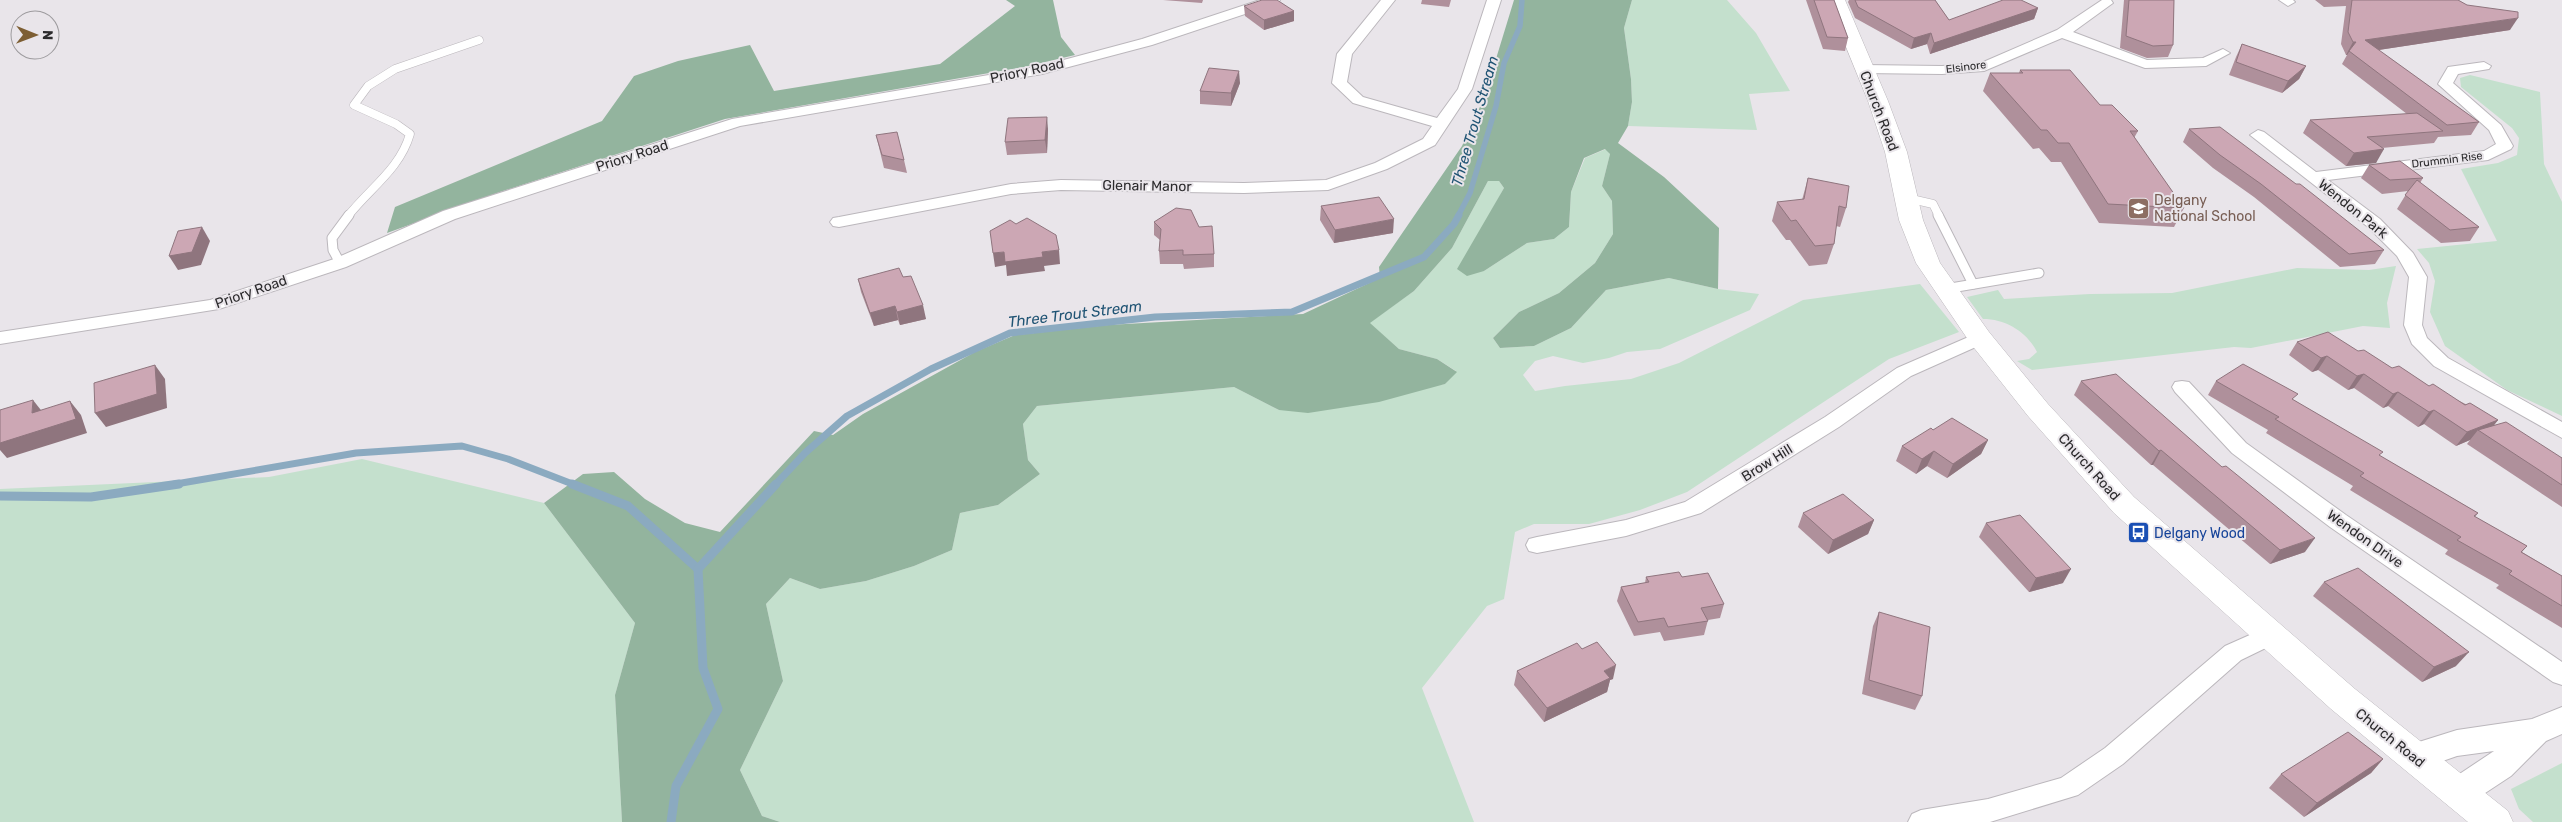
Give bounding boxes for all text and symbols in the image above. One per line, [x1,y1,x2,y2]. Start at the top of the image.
north arrow [10,10,60,60]
text: N [39,30,56,40]
water label: Three Trout Stream [1448,54,1502,188]
street label: Priory Road [989,55,1065,87]
street label: Elsinore [1945,58,1987,76]
street label: Church Road [1856,69,1902,153]
street label: Priory Road [594,136,670,176]
street label: Drummin Rise [2411,149,2483,171]
street label: Wendon Park [2315,176,2392,243]
street label: Glenair Manor [1102,177,1193,195]
place label: Delgany National School [2154,192,2256,225]
school or university icon: Delgany National School [2126,196,2150,220]
street label: Priory Road [213,272,289,312]
water label: Three Trout Stream [1007,297,1143,331]
street label: Church Road [2054,430,2124,504]
street label: Brow Hill [1738,441,1796,485]
street label: Wendon Drive [2324,506,2407,572]
bus stop icon: Delgany Wood [2126,521,2150,545]
place label: Delgany Wood [2154,525,2245,542]
street label: Church Road [2352,705,2428,771]

